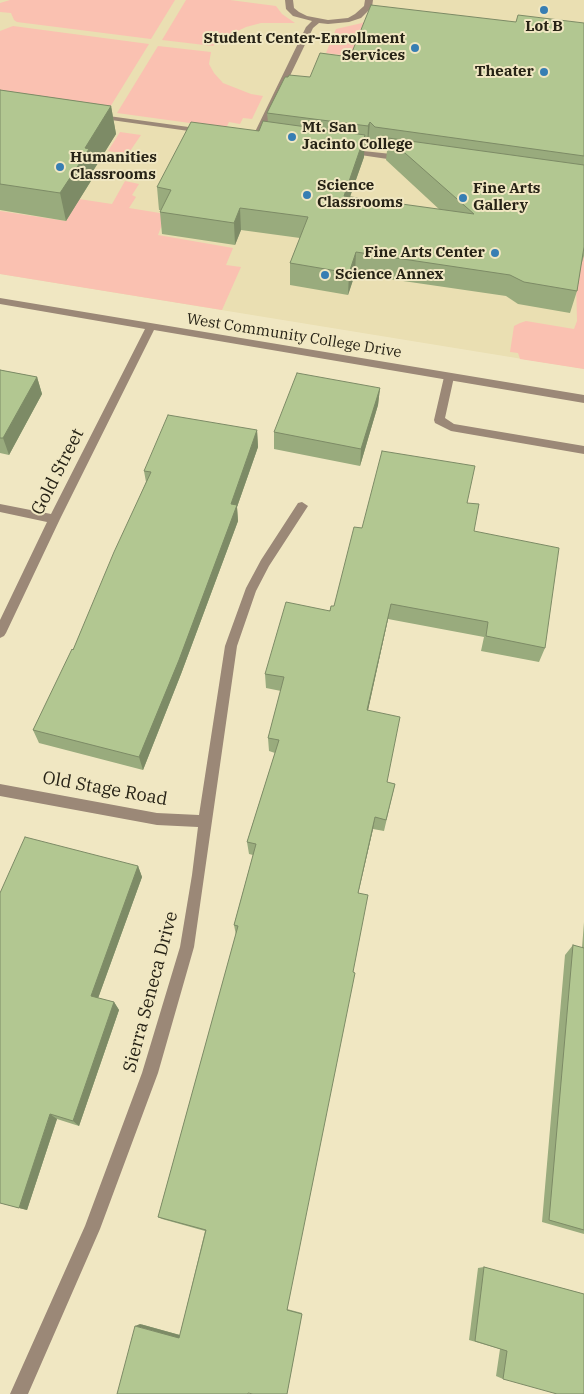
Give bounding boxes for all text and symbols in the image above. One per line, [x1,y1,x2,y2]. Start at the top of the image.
marker: Lot B [538,4,550,16]
place label: Lot B [525,18,563,36]
place label: Student Center-Enrollment Services [204,30,405,65]
marker: Student Center-Enrollment Services [409,42,421,54]
place label: Theater [475,63,534,81]
marker: Theater [538,66,550,78]
place label: Mt. San Jacinto College [302,119,413,154]
marker: Mt. San Jacinto College [286,131,298,143]
place label: Humanities Classrooms [70,149,157,184]
marker: Humanities Classrooms [54,161,66,173]
place label: Science Classrooms [317,177,403,212]
place label: Fine Arts Gallery [473,180,540,215]
marker: Science Classrooms [301,189,313,201]
marker: Fine Arts Gallery [457,192,469,204]
place label: Fine Arts Center [364,244,485,262]
marker: Fine Arts Center [489,247,501,259]
place label: Science Annex [335,266,443,284]
marker: Science Annex [319,269,331,281]
street label: West Community College Drive [185,310,403,362]
street label: Gold Street [27,425,89,519]
street label: Old Stage Road [41,767,169,811]
street label: Sierra Seneca Drive [119,909,183,1075]

